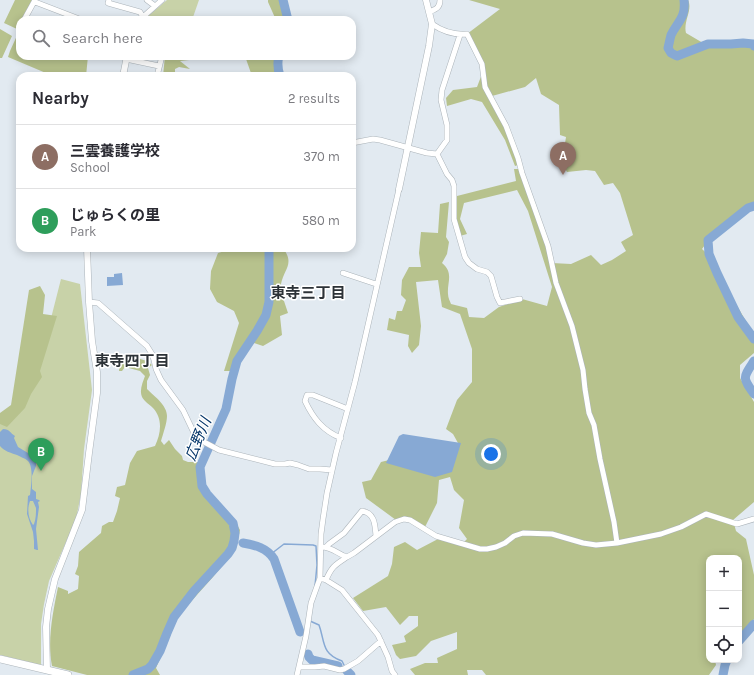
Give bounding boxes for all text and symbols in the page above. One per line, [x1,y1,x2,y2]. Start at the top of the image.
search box [16,16,356,60]
icon: search [30,27,52,49]
text: Search here [62,29,143,47]
text: Nearby [32,88,89,108]
text: 2 results [288,91,340,106]
text: 三雲養護学校 [70,142,160,160]
pin: A [550,142,576,175]
text: A [41,149,49,164]
text: 370 m [303,149,340,164]
text: School [70,160,110,175]
text: じゅらくの里 [70,206,160,224]
text: B [41,213,49,228]
text: 580 m [302,213,340,228]
text: Park [70,224,96,239]
district label: 東寺三丁目 [270,284,346,302]
district label: 東寺四丁目 [94,352,170,370]
water label: 広野川 [181,413,216,463]
pin: B [28,438,54,471]
your location [481,444,501,464]
map controls [706,555,742,663]
button: + [706,555,742,591]
button: − [706,591,742,627]
button: locate [706,627,742,663]

